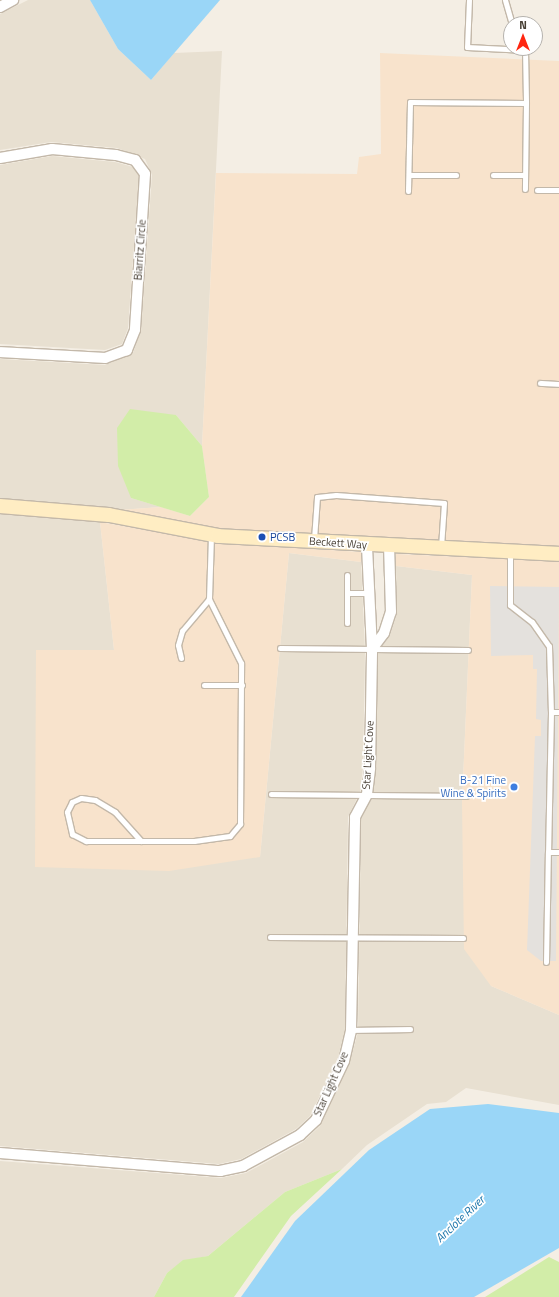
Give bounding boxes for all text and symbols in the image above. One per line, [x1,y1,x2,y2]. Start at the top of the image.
north arrow [503,16,543,56]
text: N [519,17,527,33]
street label: Biarritz Circle [131,219,149,281]
place label: PCSB [270,530,295,544]
marker: PCSB [257,532,267,542]
street label: Beckett Way [308,534,368,552]
street label: Star Light Cove [360,720,376,790]
place label: B-21 Fine Wine & Spirits [441,774,506,800]
marker: B-21 Fine Wine & Spirits [509,782,519,792]
street label: Star Light Cove [311,1050,351,1118]
water label: Anclote River [432,1193,488,1245]

